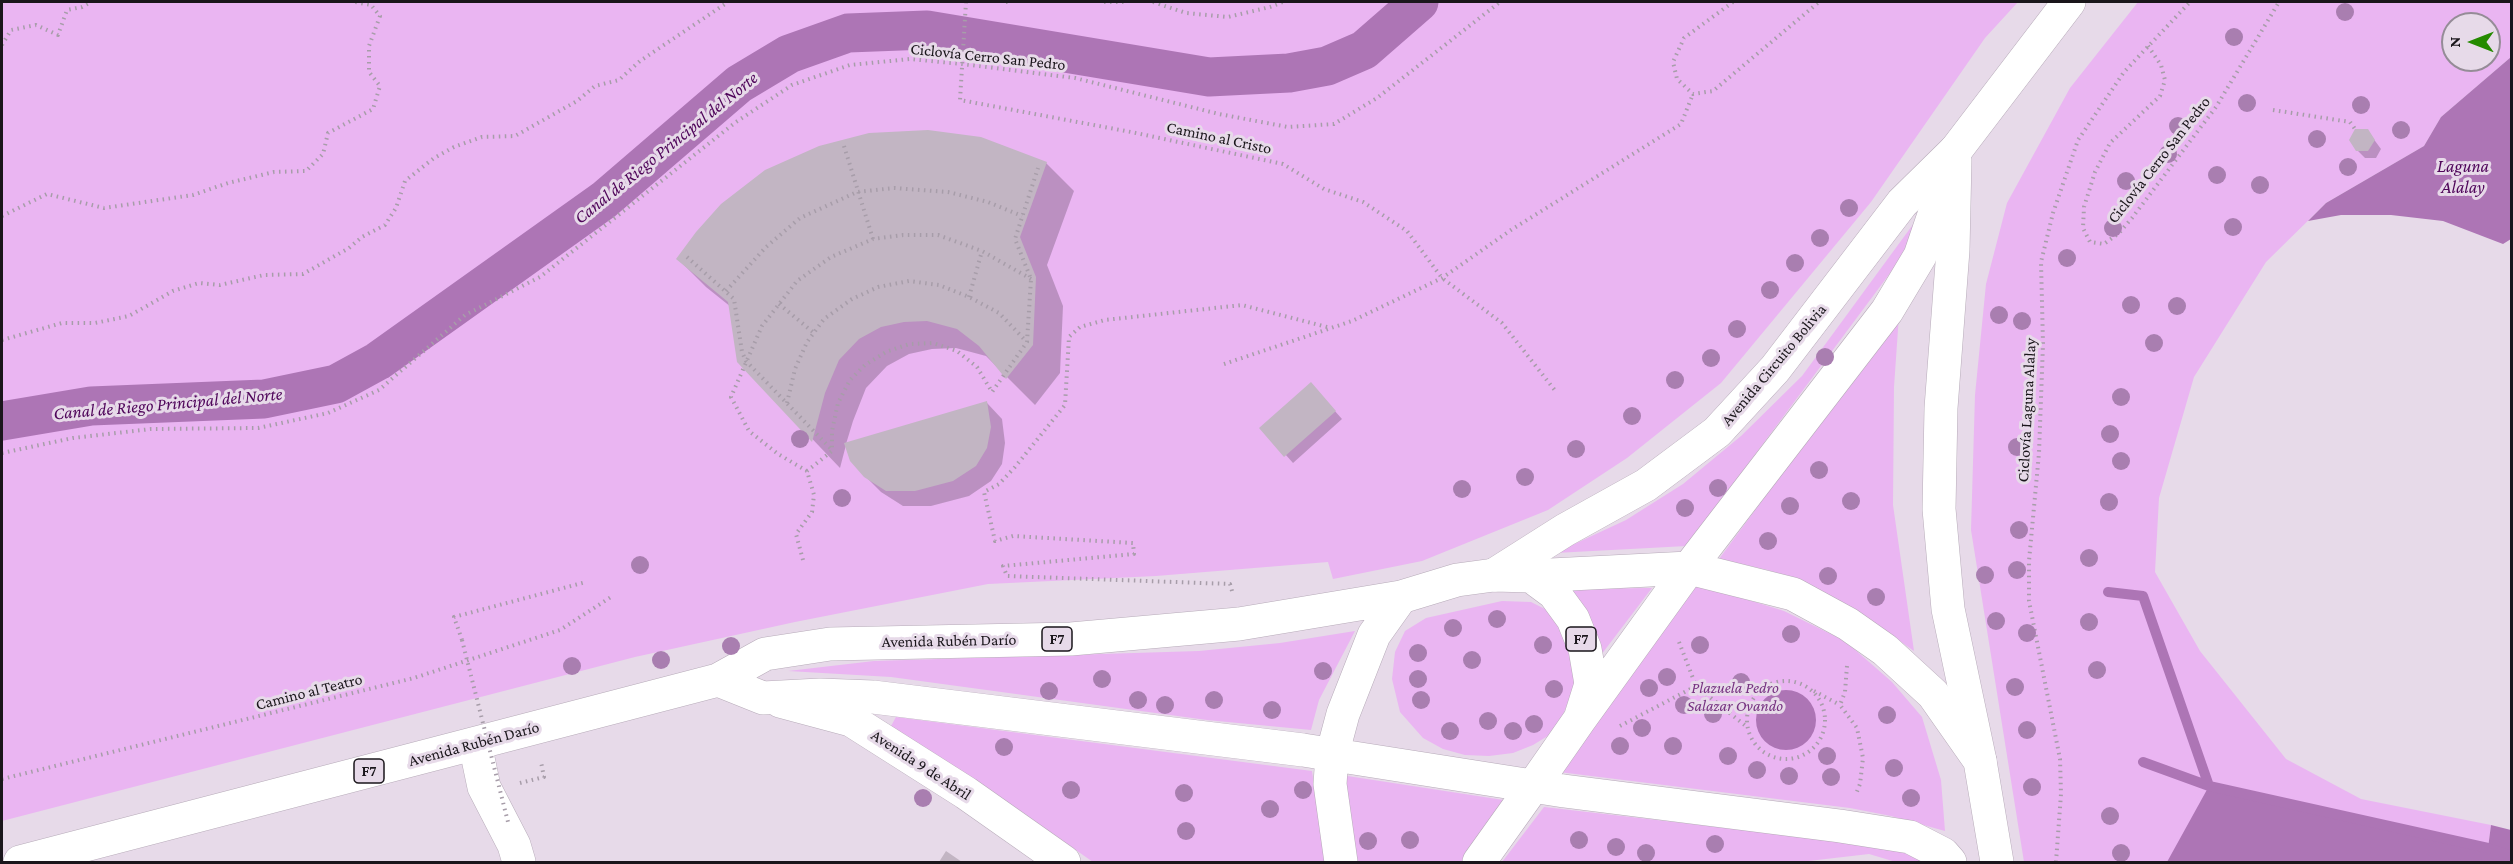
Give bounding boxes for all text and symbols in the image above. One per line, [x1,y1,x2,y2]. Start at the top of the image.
north arrow [2441,12,2501,72]
text: N [2446,37,2463,47]
street label: Ciclovía Cerro San Pedro [910,39,1066,75]
water label: Canal de Riego Principal del Norte [570,67,762,229]
street label: Ciclovía Cerro San Pedro [2104,93,2214,227]
street label: Camino al Cristo [1165,118,1273,158]
water label: Laguna Alalay [2437,155,2489,198]
street label: Avenida Circuito Bolivia [1717,300,1831,430]
street label: Ciclovía Laguna Alalay [2014,337,2040,483]
water label: Canal de Riego Principal del Norte [53,383,283,425]
road number: F7 [1042,627,1072,651]
road number: F7 [1566,627,1596,651]
street label: Avenida Rubén Darío [882,630,1016,652]
street label: Camino al Teatro [254,669,364,715]
park label: Plazuela Pedro Salazar Ovando [1687,678,1783,716]
street label: Avenida Rubén Darío [407,717,541,771]
street label: Avenida 9 de Abril [867,725,975,805]
road number: F7 [354,759,384,783]

